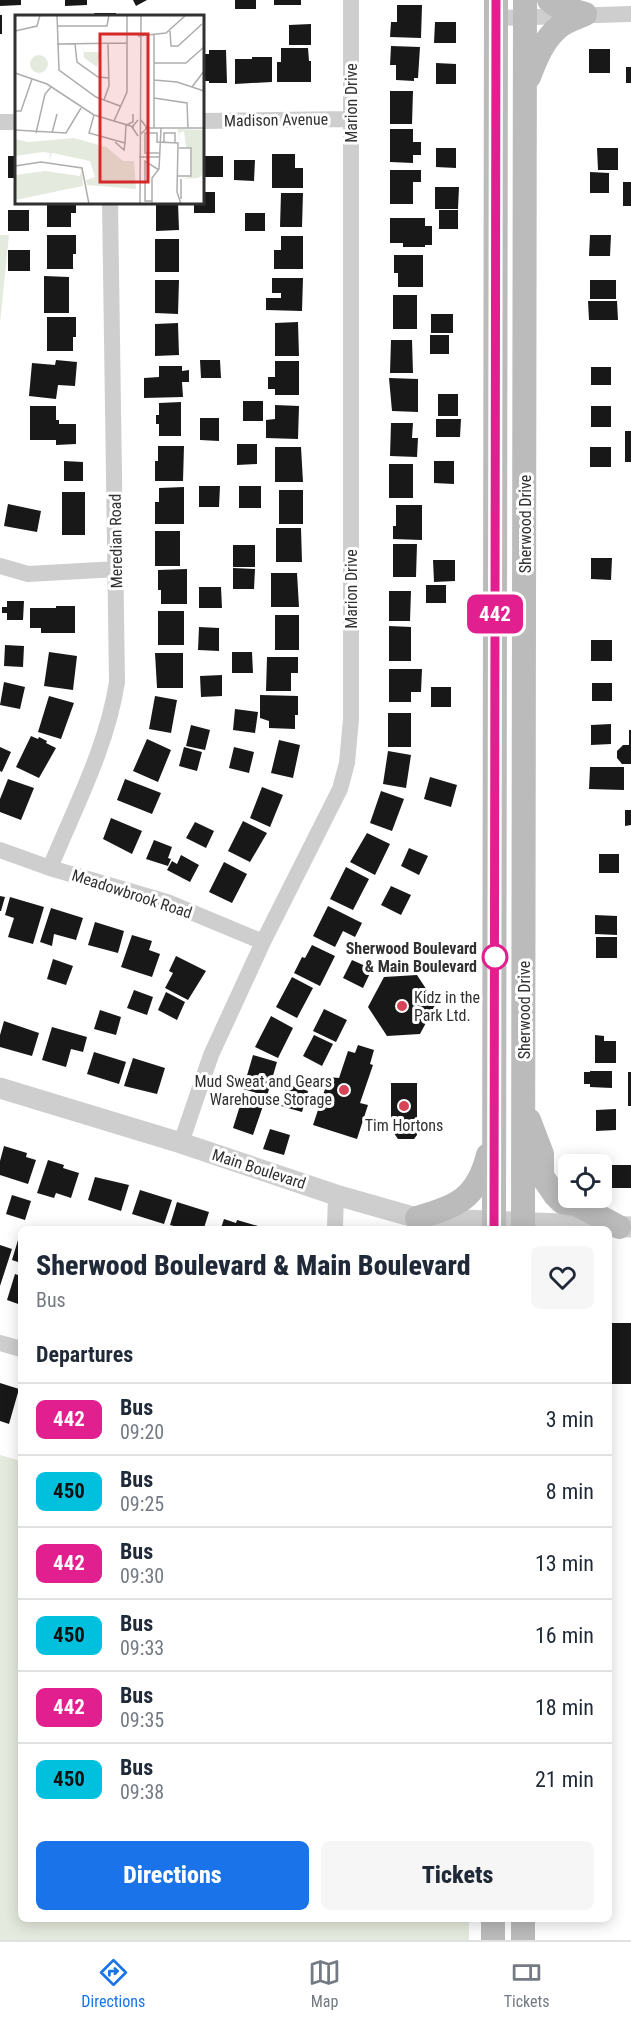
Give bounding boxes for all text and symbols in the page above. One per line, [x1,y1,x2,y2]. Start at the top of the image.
inset map [15,15,204,204]
street label: Marion Drive [342,63,361,143]
street label: Madison Avenue [224,110,328,130]
street label: Sherwood Drive [516,475,535,573]
street label: Meredian Road [106,494,126,588]
street label: Marion Drive [342,549,361,629]
line badge: 442 [460,594,530,634]
text: 442 [479,602,511,626]
street label: Meadowbrook Road [69,866,195,922]
place label: Sherwood Boulevard & Main Boulevard [346,939,477,976]
marker: Sherwood Boulevard & Main Boulevard [482,944,508,970]
street label: Sherwood Drive [515,961,534,1059]
place label: Kidz in the Park Ltd. [414,988,480,1025]
marker: Kidz in the Park Ltd. [395,999,409,1013]
place label: Mud Sweat and Gears Warehouse Storage [194,1072,332,1109]
marker: Mud Sweat and Gears Warehouse Storage [337,1083,351,1097]
marker: Tim Hortons [397,1099,411,1113]
place label: Tim Hortons [365,1116,443,1135]
street label: Main Boulevard [210,1145,308,1193]
map controls [558,1154,612,1208]
button: locate [558,1154,612,1208]
button: heart [531,1246,594,1309]
text: Sherwood Boulevard & Main Boulevard [36,1249,471,1282]
text: Bus [36,1288,66,1312]
text: Departures [36,1342,133,1367]
text: Bus [120,1395,153,1420]
text: 442 [53,1407,85,1431]
text: 3 min [546,1407,594,1432]
text: 09:20 [120,1420,164,1444]
text: Bus [120,1467,153,1492]
text: 450 [53,1479,85,1503]
text: 8 min [546,1479,594,1504]
text: 09:25 [120,1492,164,1516]
text: Bus [120,1539,153,1564]
text: 442 [53,1551,85,1575]
text: 13 min [535,1551,594,1576]
text: 09:30 [120,1564,164,1588]
text: Bus [120,1611,153,1636]
text: 450 [53,1623,85,1647]
text: 16 min [535,1623,594,1648]
text: 09:33 [120,1636,164,1660]
text: Bus [120,1683,153,1708]
text: 442 [53,1695,85,1719]
text: 18 min [535,1695,594,1720]
text: 09:35 [120,1708,164,1732]
text: Bus [120,1755,153,1780]
text: 450 [53,1767,85,1791]
text: 21 min [535,1767,594,1792]
text: 09:38 [120,1780,164,1804]
button: Directions [36,1841,309,1910]
button: Tickets [321,1841,594,1910]
tab: Directions [81,1956,145,2011]
tab: Map [308,1956,341,2011]
tab: Tickets [504,1956,550,2011]

